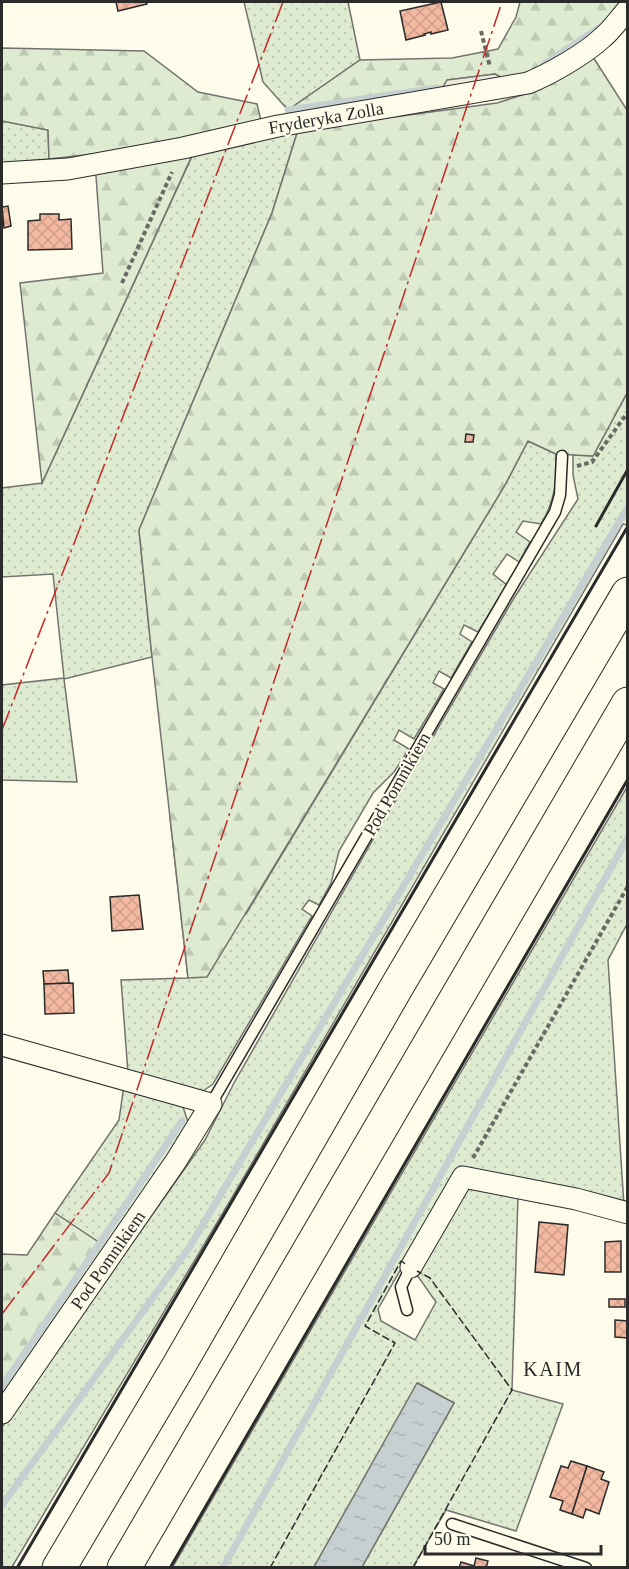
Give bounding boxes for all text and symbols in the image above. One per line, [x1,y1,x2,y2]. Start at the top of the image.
street label: Fryderyka Zolla [267,98,385,138]
street label: Pod Pomnikiem [359,729,435,839]
street label: Pod Pomnikiem [67,1207,149,1313]
district label: KAIM [523,1358,583,1380]
scale bar [425,1518,600,1556]
text: 50 m [434,1529,471,1549]

